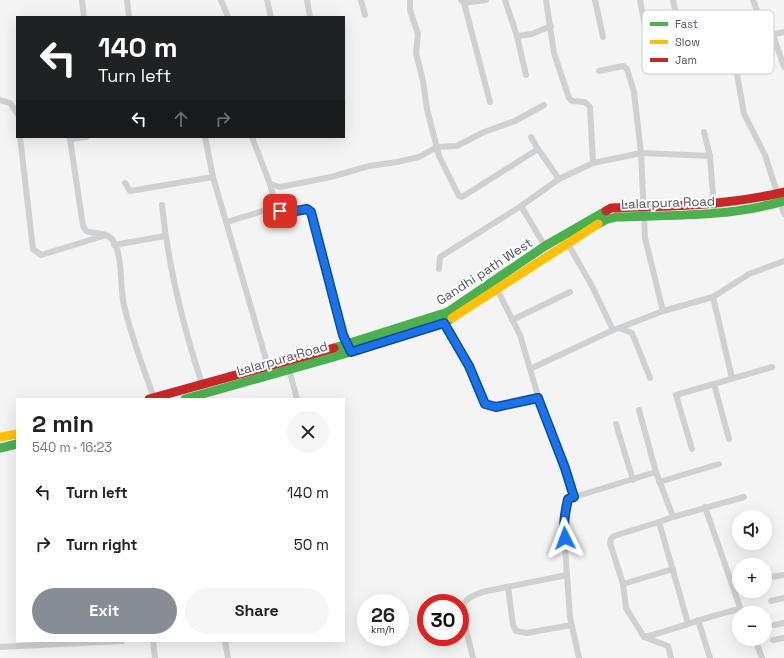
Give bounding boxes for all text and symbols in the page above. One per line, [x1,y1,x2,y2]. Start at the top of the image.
legend [642,10,774,74]
text: Fast [675,17,698,31]
text: 140 m [98,29,178,65]
icon: left [32,32,84,84]
text: Slow [675,35,700,49]
text: Jam [675,53,697,67]
text: Turn left [98,64,171,87]
icon: left [128,108,150,130]
icon: ahead [170,108,192,130]
icon: right [212,108,234,130]
street label: Lalarpura Road [621,192,715,213]
pin [263,194,297,228]
icon: arrive [269,200,291,222]
street label: Gandhi path West [433,234,536,309]
street label: Lalarpura Road [235,337,330,380]
text: 2 min [32,408,94,439]
button: close [287,411,329,453]
text: 540 m · 16:23 [32,439,112,456]
icon: left [32,481,54,503]
text: Turn left [66,483,128,502]
text: 140 m [287,483,329,502]
map controls [732,510,772,646]
button: sound [732,510,772,550]
position arrow [544,517,586,559]
icon: right [32,533,54,555]
text: Turn right [66,535,137,554]
text: 50 m [294,535,329,554]
button: + [732,558,772,598]
button: Exit [32,588,177,634]
button: Share [185,588,329,634]
speed limit sign: 30 [417,594,469,646]
text: 26 [371,602,395,628]
button: − [732,606,772,646]
text: km/h [371,623,395,636]

